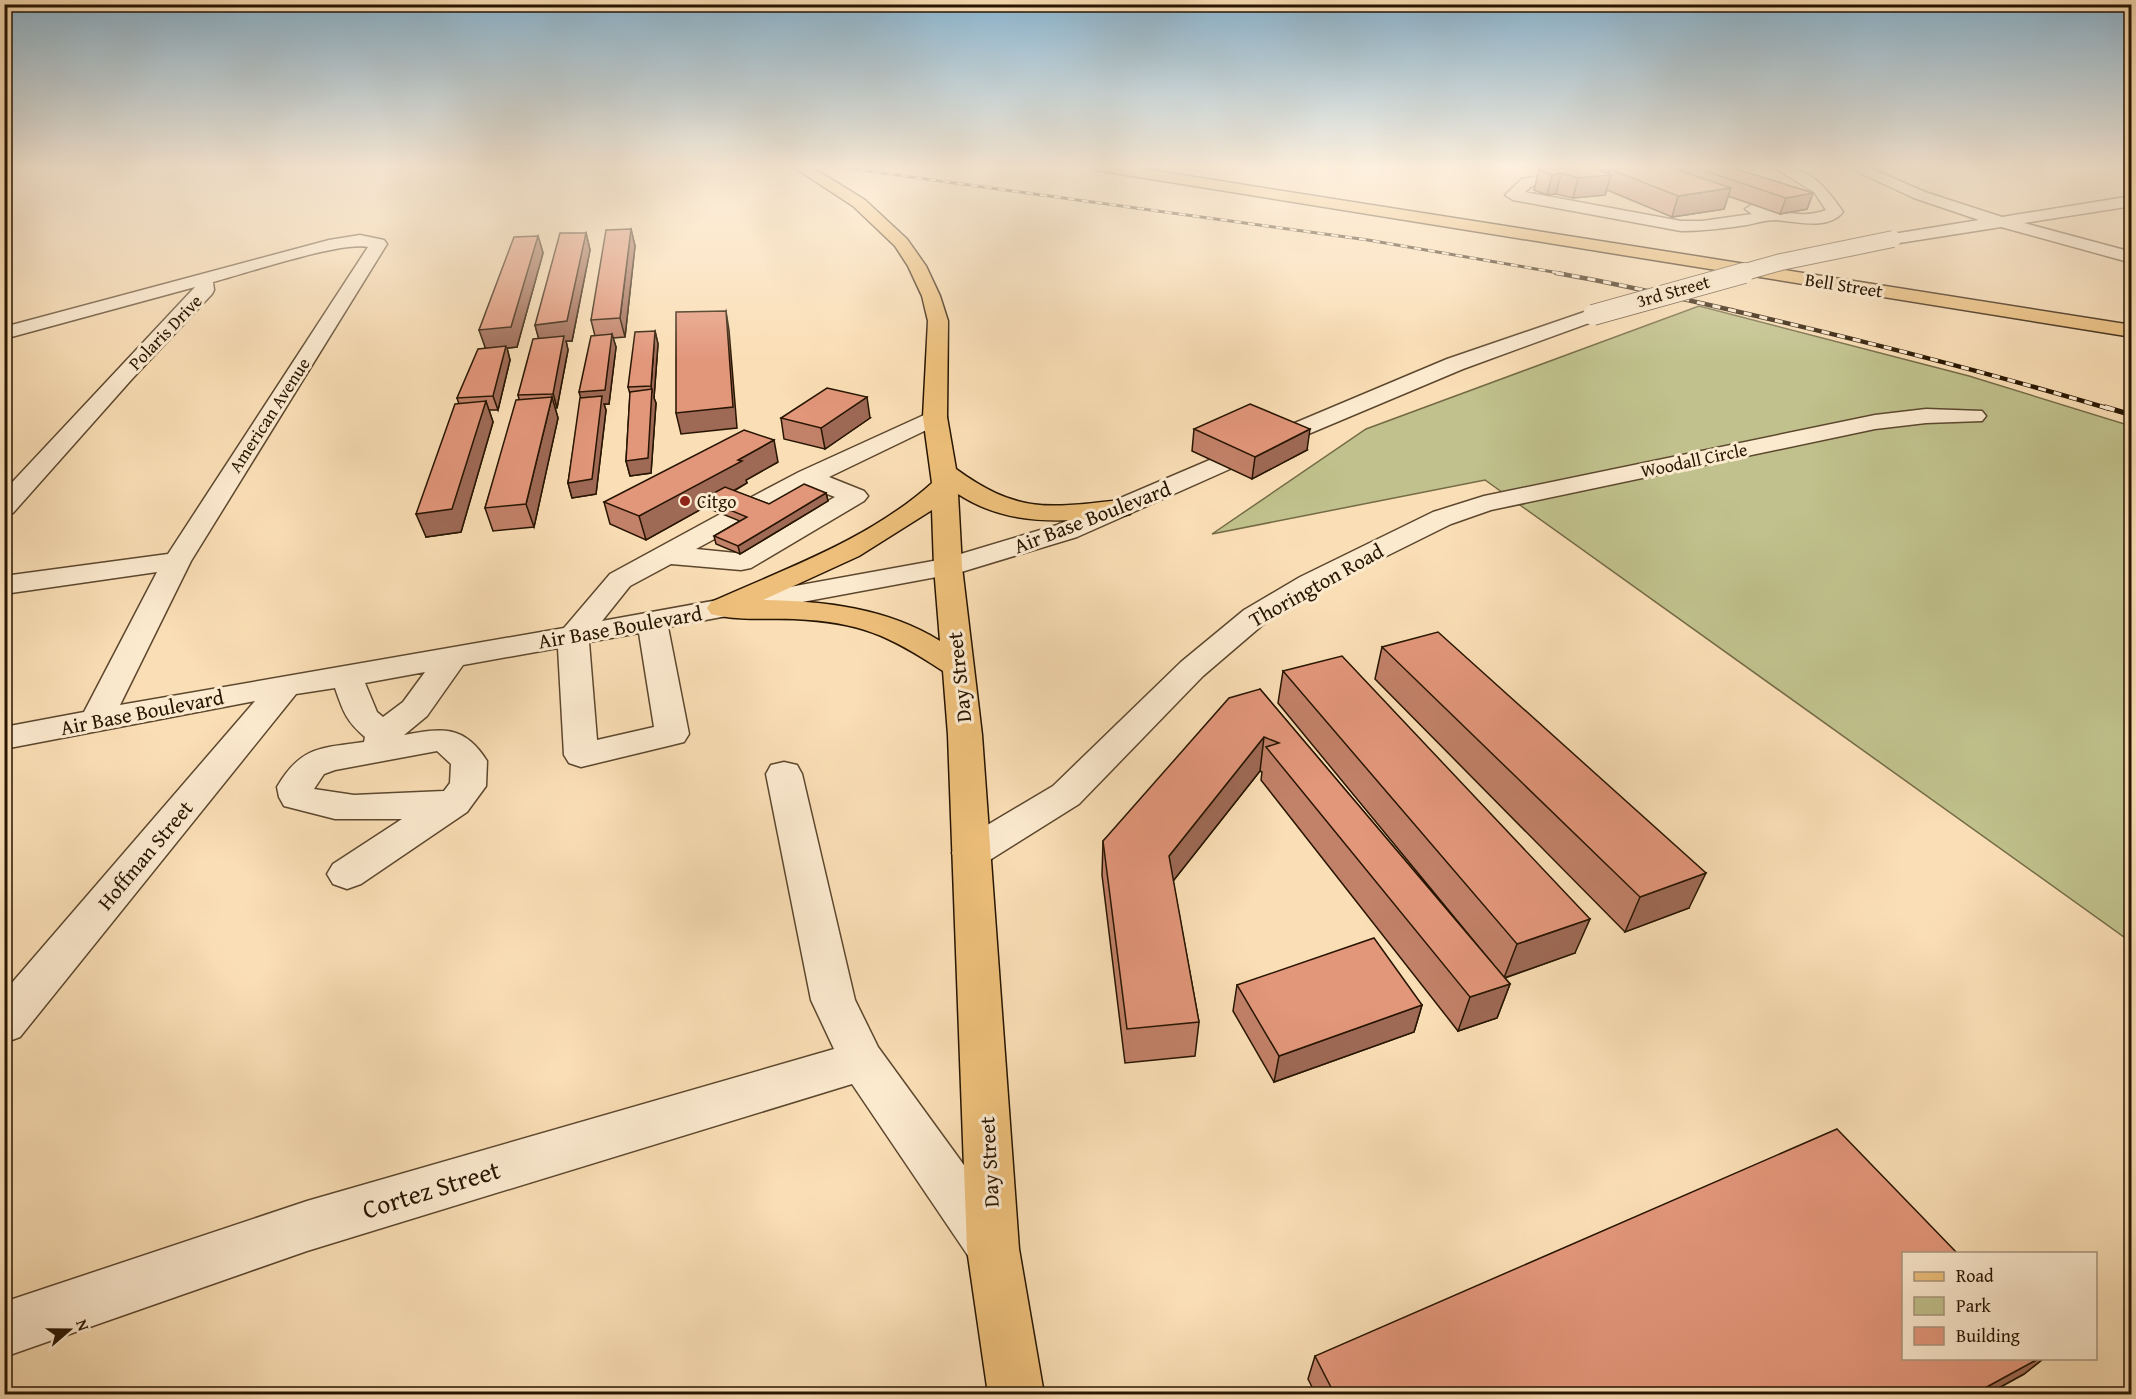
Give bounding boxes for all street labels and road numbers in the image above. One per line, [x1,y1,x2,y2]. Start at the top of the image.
street label: Bell Street [1803,266,1885,305]
street label: 3rd Street [1633,268,1713,314]
street label: Polaris Drive [122,288,208,376]
street label: American Avenue [222,352,316,478]
street label: Woodall Circle [1638,436,1750,484]
street label: Air Base Boulevard [1009,473,1176,561]
street label: Thorington Road [1243,535,1390,635]
street label: Air Base Boulevard [536,597,705,657]
street label: Day Street [939,630,979,724]
street label: Air Base Boulevard [58,681,227,743]
street label: Hoffman Street [90,793,201,917]
street label: Day Street [971,1115,1007,1208]
street label: Cortez Street [357,1150,505,1228]

